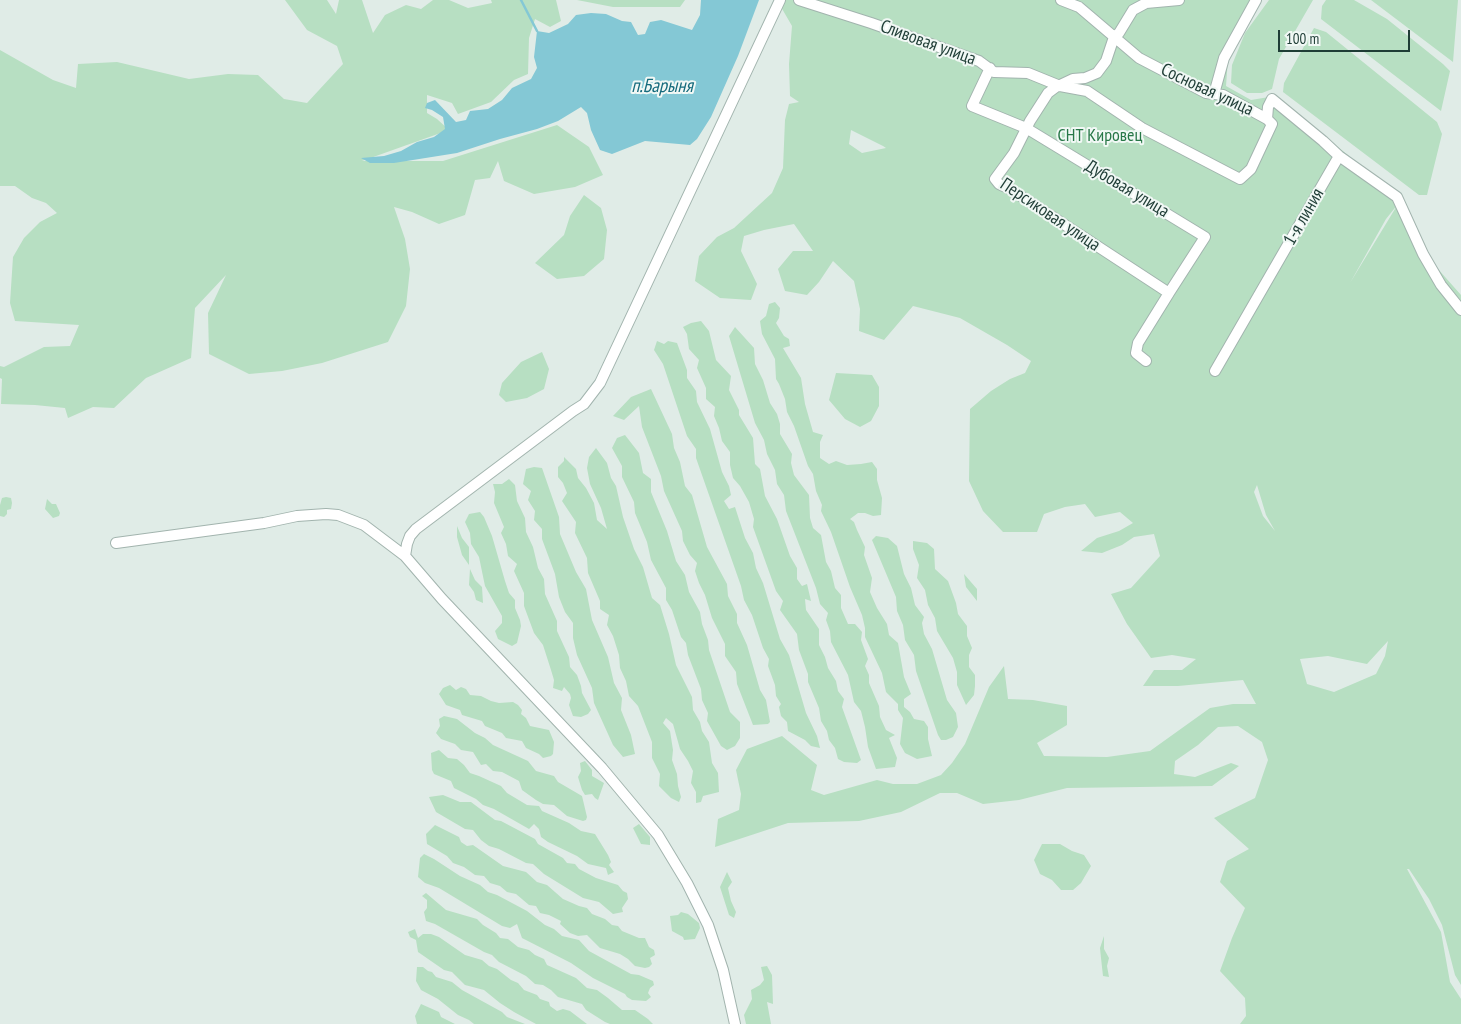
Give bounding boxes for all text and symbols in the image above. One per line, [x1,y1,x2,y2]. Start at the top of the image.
street label: Сливовая улица [877,16,979,70]
scale bar [1281,20,1414,52]
text: 100 m [1286,29,1319,48]
street label: Сосновая улица [1157,59,1257,121]
water label: п.Барыня [631,76,693,98]
park label: СНТ Кировец [1058,125,1142,147]
street label: Дубовая улица [1081,156,1173,222]
street label: Персиковая улица [996,174,1104,256]
street label: 1-я линия [1279,185,1329,249]

